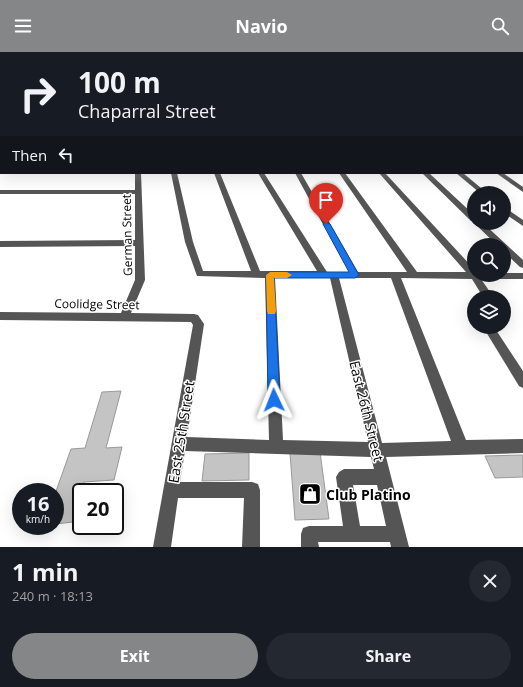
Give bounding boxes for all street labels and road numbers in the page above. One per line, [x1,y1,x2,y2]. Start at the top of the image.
street label: German Street [118,194,136,276]
street label: Coolidge Street [54,295,140,313]
street label: East 26th Street [345,359,389,463]
street label: East 25th Street [164,380,198,484]

